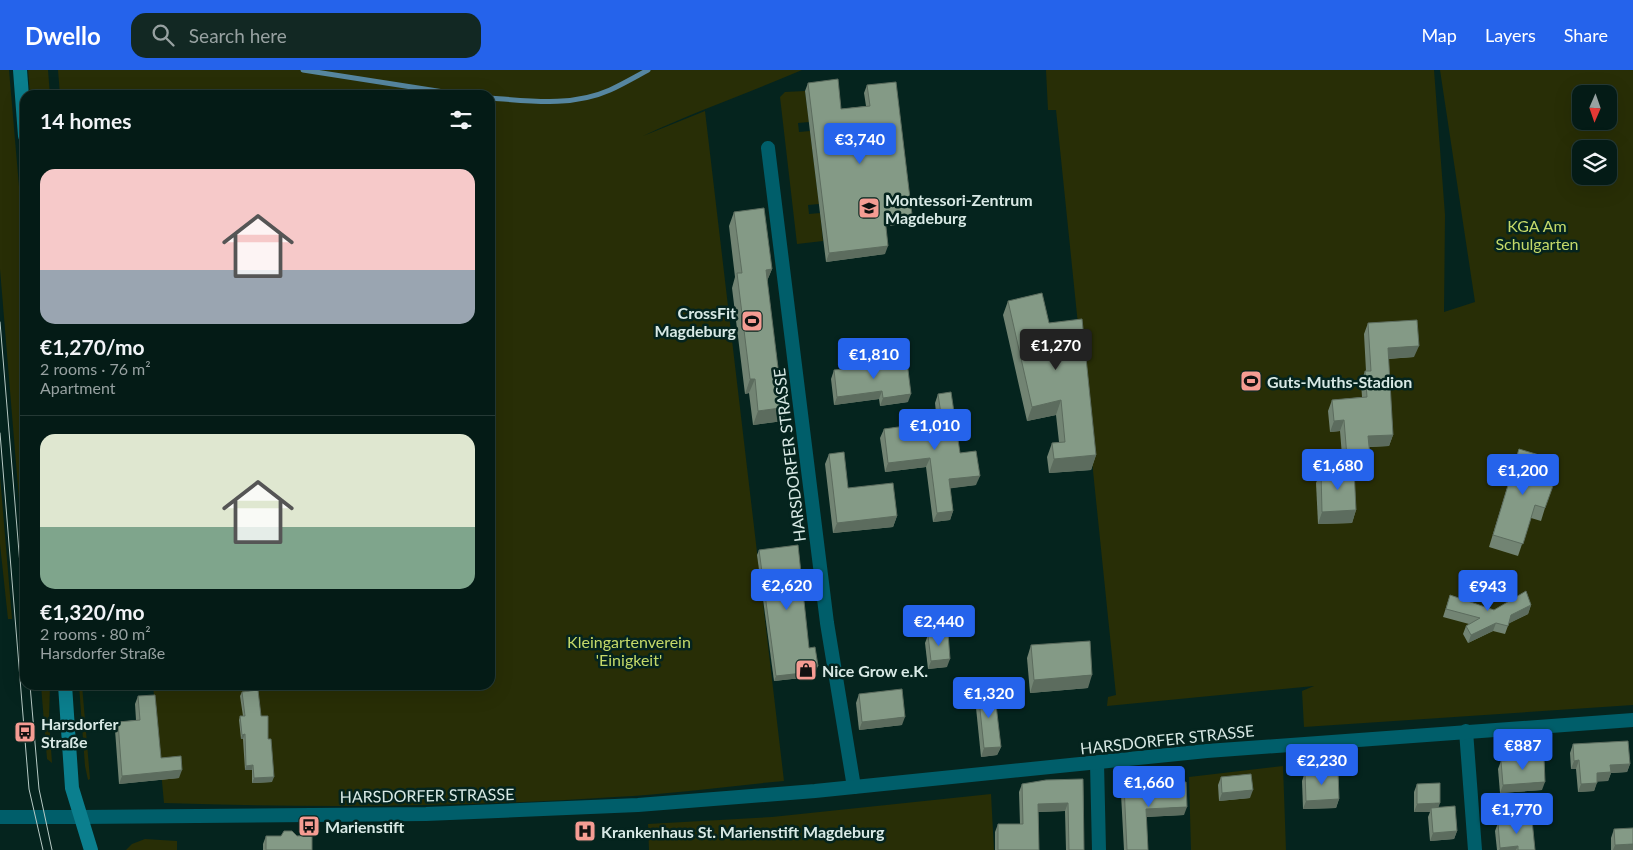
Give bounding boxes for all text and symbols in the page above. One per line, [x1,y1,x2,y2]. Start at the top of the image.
search box [131,13,481,58]
text: Dwello [25,21,101,50]
icon: search [149,21,177,49]
text: Search here [189,24,287,47]
text: Map [1421,24,1457,46]
text: Layers [1485,24,1536,46]
text: Share [1564,24,1608,46]
north arrow [1572,85,1618,130]
map controls [1572,85,1617,185]
icon: filters [447,106,475,134]
text: 14 homes [40,108,131,133]
pin: €3,740 [819,122,901,165]
text: €3,740 [835,129,885,148]
button: layers [1572,140,1617,185]
place label: Montessori-Zentrum Magdeburg [885,190,1033,227]
school or university icon: Montessori-Zentrum Magdeburg [857,196,881,220]
icon: home [213,201,303,291]
park label: KGA Am Schulgarten [1495,216,1579,253]
place label: CrossFit Magdeburg [655,303,737,340]
sports icon: CrossFit Magdeburg [740,309,764,333]
pin: €1,270 [1015,328,1097,371]
text: €1,270/mo [40,334,145,359]
text: €1,270 [1031,335,1081,354]
pin: €1,810 [833,338,915,380]
text: €1,810 [849,344,899,363]
text: 2 rooms · 76 m² [40,359,151,378]
street label: HARSDORFER STRASSE [769,367,809,543]
sports icon: Guts-Muths-Stadion [1239,369,1263,393]
place label: Guts-Muths-Stadion [1267,372,1412,391]
text: Apartment [40,378,115,397]
pin: €1,010 [894,408,976,451]
text: €1,010 [910,415,960,434]
pin: €1,680 [1297,448,1379,491]
pin: €1,200 [1482,454,1564,496]
text: €1,680 [1313,455,1363,474]
text: €1,200 [1498,460,1548,479]
icon: home [213,467,303,557]
pin: €2,620 [746,568,828,611]
pin: €943 [1458,570,1518,612]
text: €2,620 [762,575,812,594]
text: €943 [1469,576,1507,595]
text: €1,320/mo [40,599,145,624]
pin: €2,440 [898,604,980,647]
text: €2,440 [914,611,964,630]
text: 2 rooms · 80 m² [40,624,151,643]
park label: Kleingartenverein 'Einigkeit' [567,632,691,669]
text: Harsdorfer Straße [40,643,165,662]
shop icon: Nice Grow e.K. [794,658,818,682]
place label: Nice Grow e.K. [822,661,928,680]
pin: €1,320 [948,676,1030,719]
text: €1,320 [964,683,1014,702]
place label: Harsdorfer Straße [41,714,119,751]
bus stop icon: Harsdorfer Straße [13,720,37,744]
street label: HARSDORFER STRASSE [1079,720,1255,758]
pin: €887 [1493,728,1553,771]
text: €887 [1504,735,1542,754]
pin: €2,230 [1281,744,1363,786]
text: €2,230 [1297,750,1347,769]
pin: €1,660 [1108,766,1190,808]
text: €1,660 [1124,772,1174,791]
street label: HARSDORFER STRASSE [339,784,515,806]
pin: €1,770 [1476,792,1558,835]
text: €1,770 [1492,799,1542,818]
bus stop icon: Marienstift [297,814,321,838]
place label: Marienstift [325,817,405,836]
hospital icon: Krankenhaus St. Marienstift Magdeburg [573,819,597,843]
place label: Krankenhaus St. Marienstift Magdeburg [601,822,885,841]

